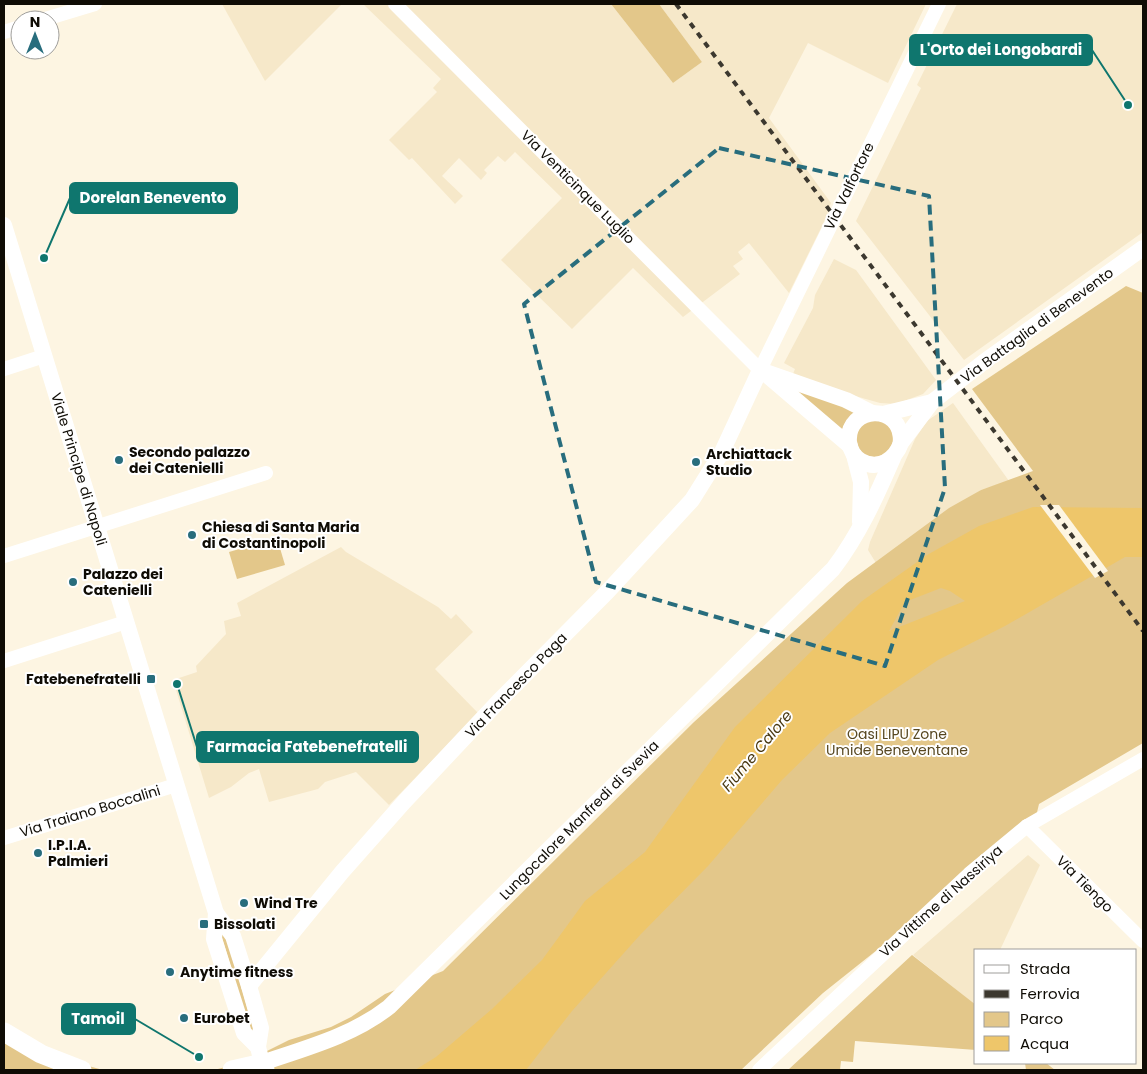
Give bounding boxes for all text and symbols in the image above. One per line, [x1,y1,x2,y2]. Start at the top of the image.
north arrow [10,10,60,60]
text: N [30,12,40,32]
callout: L'Orto dei Longobardi [910,35,1092,65]
text: L'Orto dei Longobardi [920,39,1082,60]
street label: Via Venticinque Luglio [517,126,639,248]
street label: Via Valfortore [819,139,879,233]
callout: Dorelan Benevento [70,183,237,213]
text: Dorelan Benevento [80,187,227,208]
street label: Via Battaglia di Benevento [957,263,1118,387]
street label: Viale Principe di Napoli [46,390,112,548]
place label: Secondo palazzo dei Catenielli [129,442,250,478]
place label: Archiattack Studio [706,444,792,480]
marker: Secondo palazzo dei Catenielli [113,454,125,466]
marker: Archiattack Studio [690,456,702,468]
place label: Chiesa di Santa Maria di Costantinopoli [202,517,359,553]
marker: Chiesa di Santa Maria di Costantinopoli [186,529,198,541]
place label: Palazzo dei Catenielli [83,564,163,600]
marker: Palazzo dei Catenielli [67,576,79,588]
street label: Via Francesco Paga [461,628,571,742]
place label: Fatebenefratelli [26,669,141,689]
marker: Fatebenefratelli [145,673,157,685]
water label: Fiume Calore [716,706,797,796]
park label: Oasi LIPU Zone Umide Beneventane [826,724,968,760]
callout: Farmacia Fatebenefratelli [197,732,418,762]
text: Farmacia Fatebenefratelli [207,736,407,757]
street label: Lungocalore Manfredi di Svevia [495,736,663,904]
street label: Via Traiano Boccalini [17,780,163,842]
place label: I.P.I.A. Palmieri [48,835,108,871]
street label: Via Vittime di Nassiriya [875,840,1007,962]
marker: I.P.I.A. Palmieri [32,847,44,859]
street label: Via Tiengo [1052,851,1118,917]
place label: Wind Tre [254,893,318,913]
marker: Wind Tre [238,897,250,909]
place label: Bissolati [214,914,275,934]
marker: Bissolati [198,918,210,930]
legend [974,949,1137,1064]
text: Strada [1020,958,1070,979]
place label: Anytime fitness [180,962,294,982]
marker: Anytime fitness [164,966,176,978]
text: Ferrovia [1020,983,1080,1004]
callout: Tamoil [62,1004,135,1034]
text: Tamoil [71,1008,125,1029]
place label: Eurobet [194,1008,250,1028]
text: Parco [1020,1008,1063,1029]
marker: Eurobet [178,1012,190,1024]
text: Acqua [1020,1033,1069,1054]

